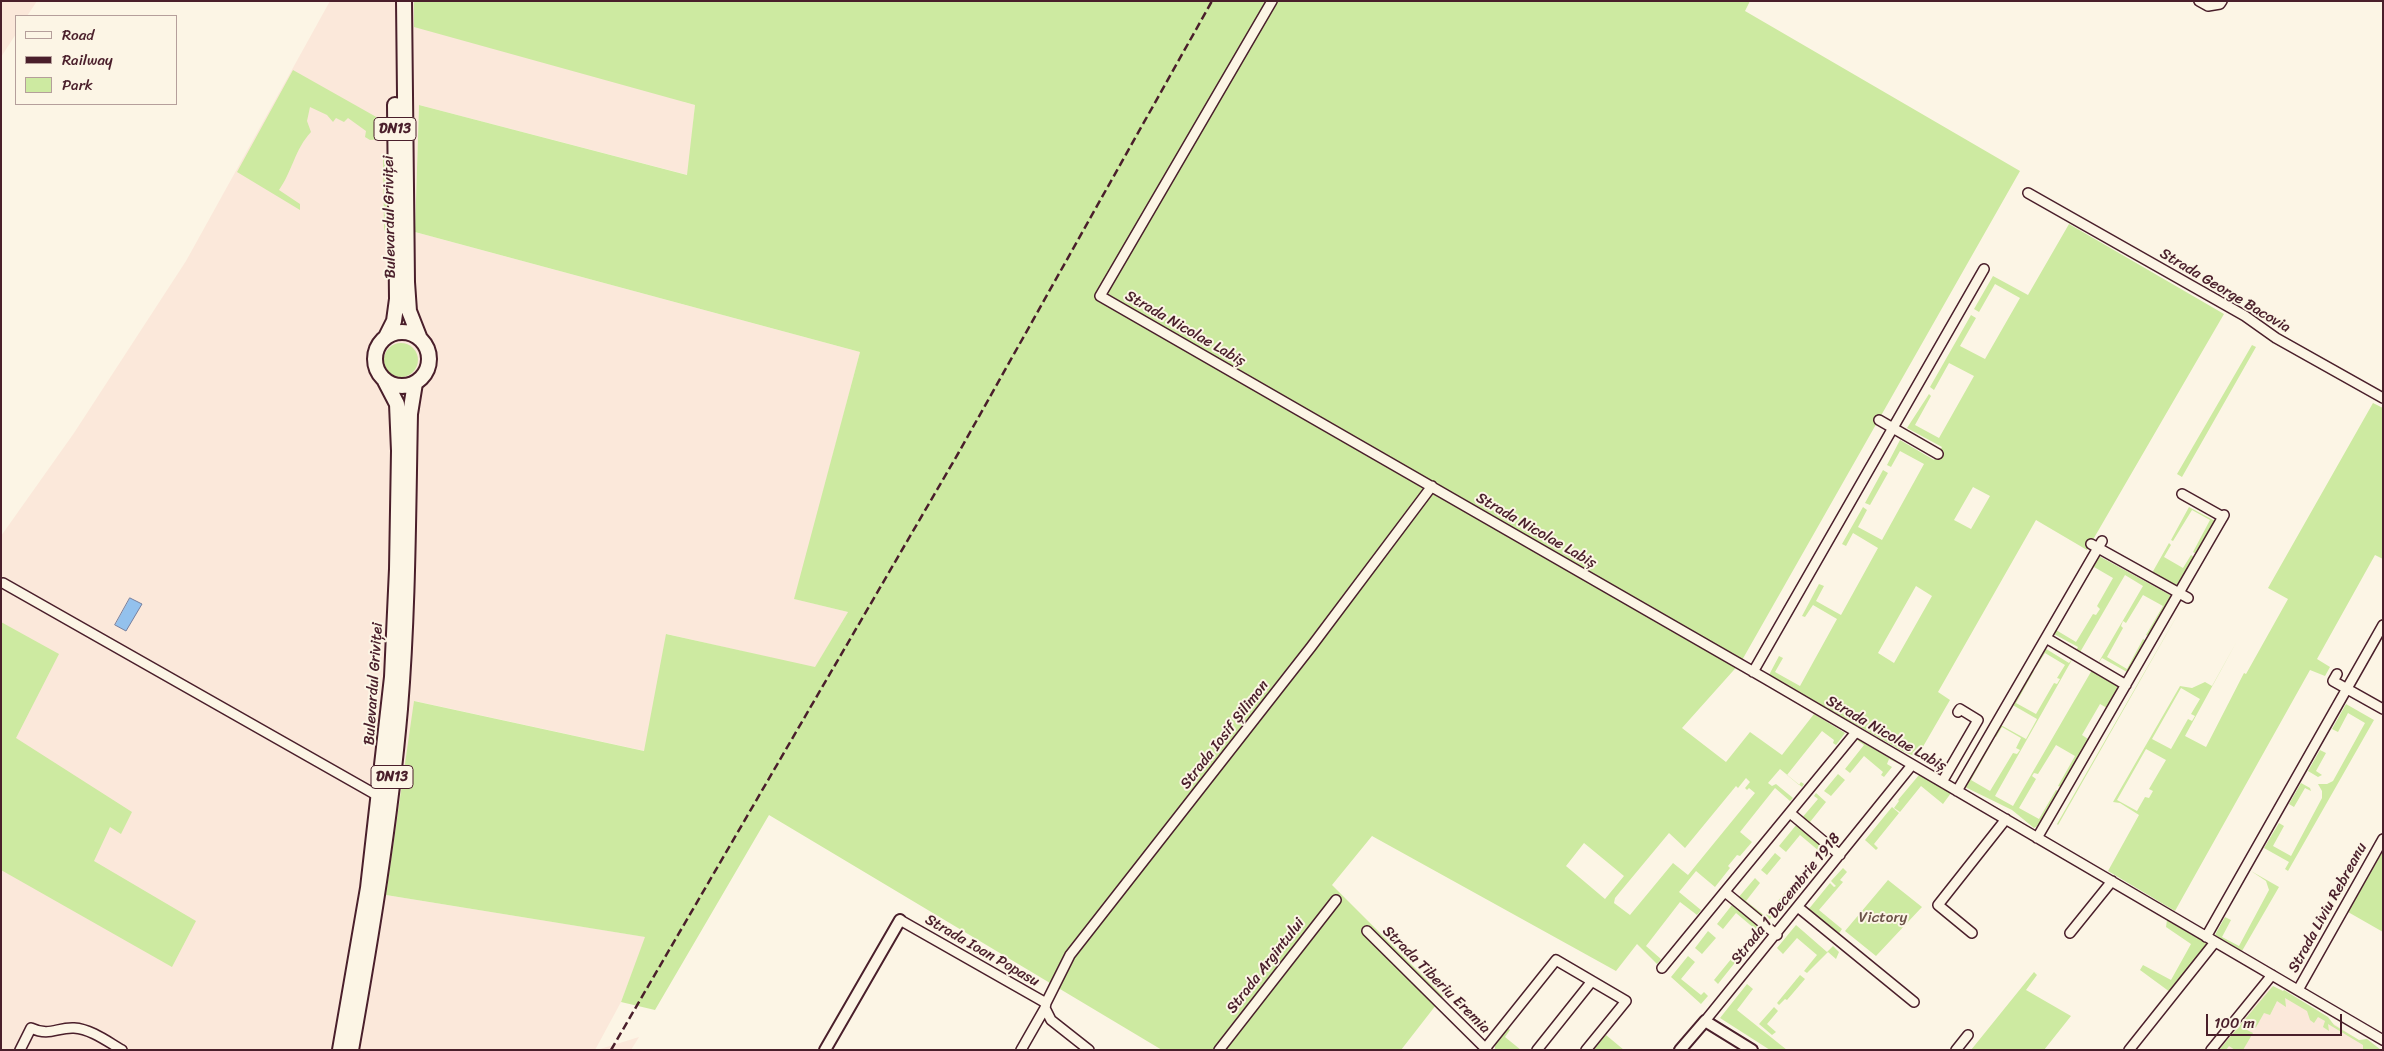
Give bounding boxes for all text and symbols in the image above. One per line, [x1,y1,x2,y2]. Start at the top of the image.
legend [15,15,178,105]
text: Road [62,22,94,48]
text: Railway [62,47,113,73]
text: Park [62,72,93,98]
road number: DN13 [374,118,416,140]
street label: Bulevardul Griviței [380,155,400,279]
street label: Strada George Bacovia [2156,245,2294,337]
street label: Strada Nicolae Labiș [1122,287,1248,371]
street label: Strada Nicolae Labiș [1473,489,1599,573]
street label: Bulevardul Griviței [361,622,387,746]
street label: Strada Iosif Șilimon [1177,677,1273,793]
street label: Strada Nicolae Labiș [1823,692,1949,776]
road number: DN13 [371,766,413,789]
street label: Strada 1 Decembrie 1918 [1727,830,1845,968]
street label: Strada Liviu Rebreanu [2285,840,2371,976]
park label: Victory [1859,909,1907,927]
street label: Strada Ioan Popasu [922,911,1042,991]
street label: Strada Argintului [1223,915,1309,1017]
street label: Strada Tiberiu Eremia [1378,922,1494,1038]
scale bar [2209,1004,2345,1036]
text: 100 m [2214,1010,2255,1036]

